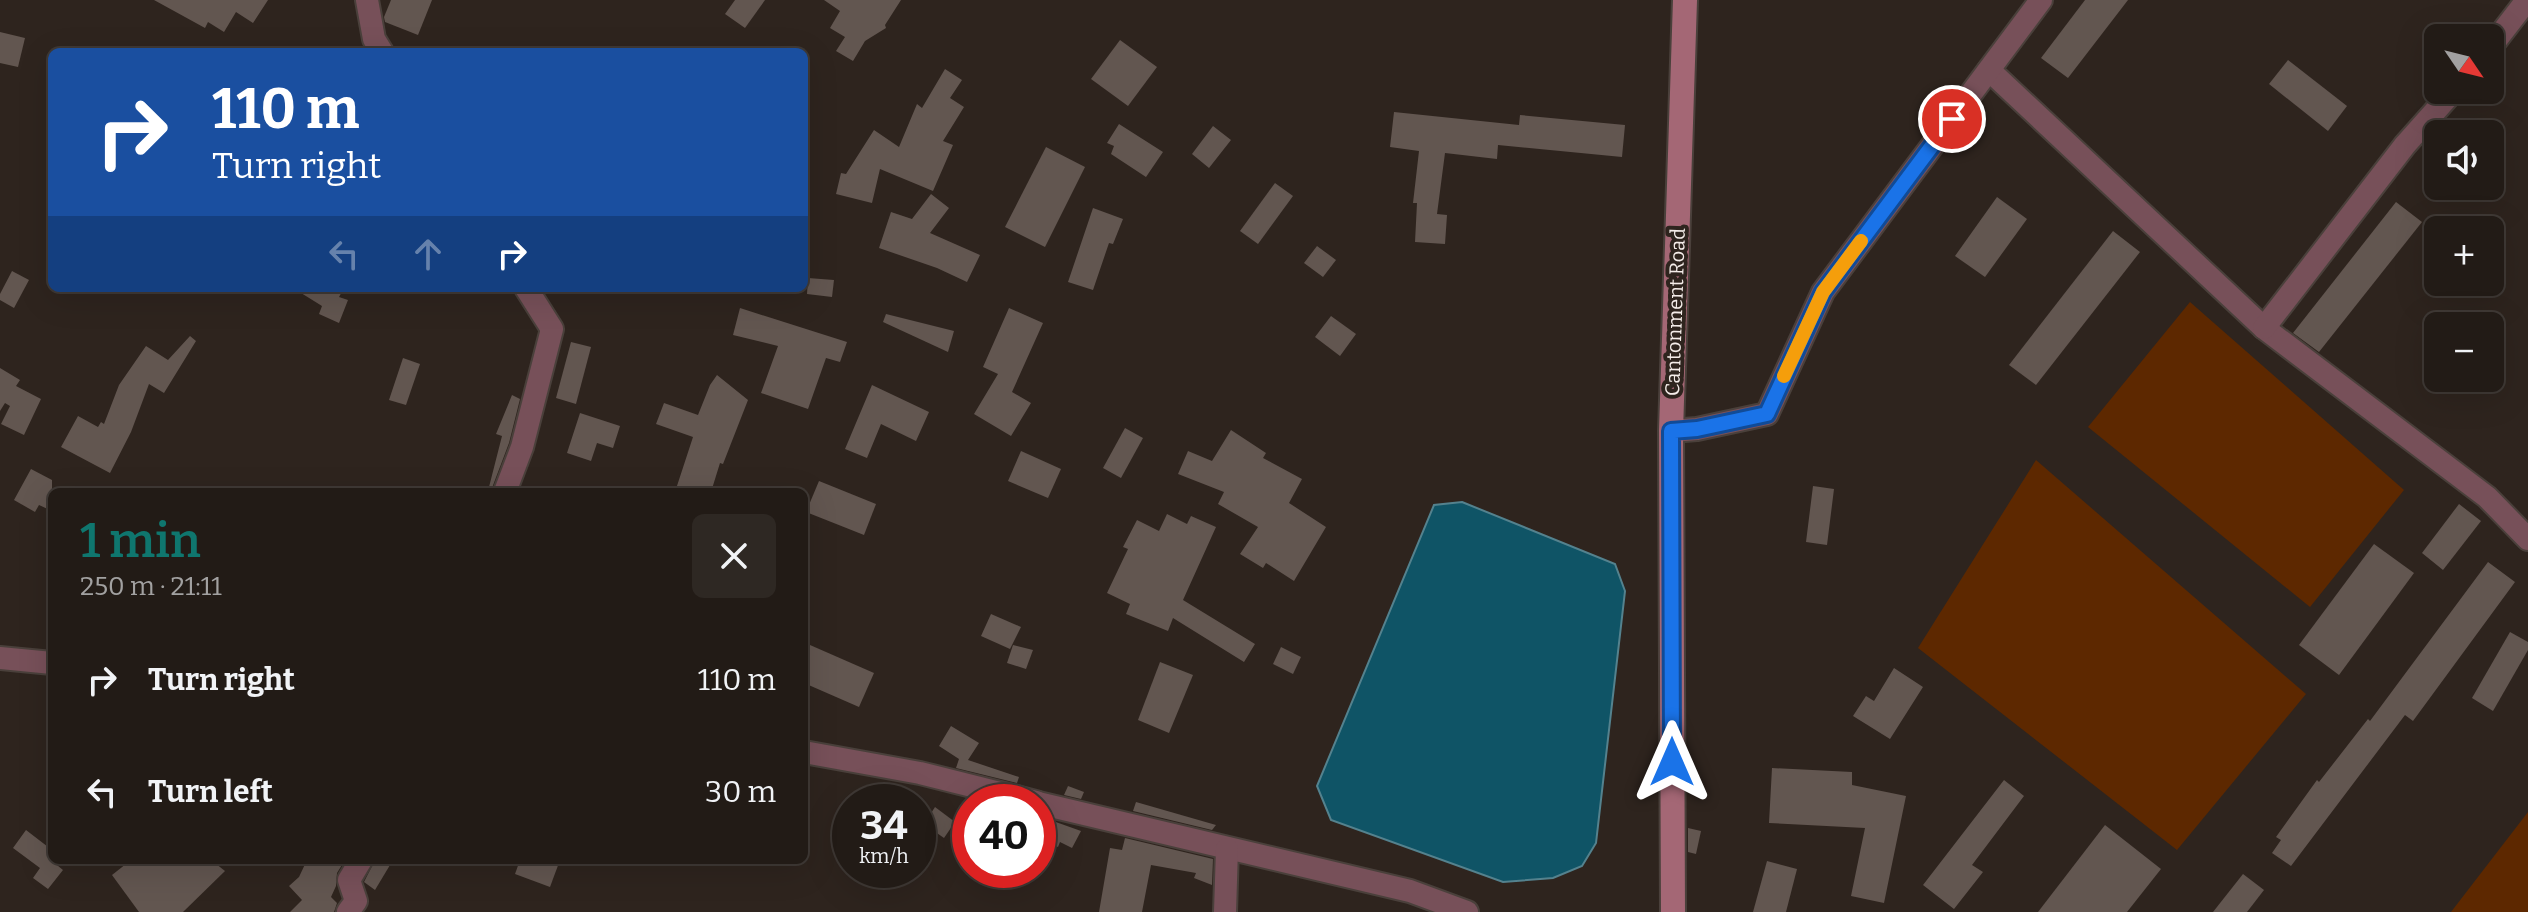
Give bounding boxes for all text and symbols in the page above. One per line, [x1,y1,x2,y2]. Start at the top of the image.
north arrow [2424,24,2504,104]
map controls [2424,24,2504,392]
text: 110 m [212,76,359,143]
icon: right [80,80,184,184]
pin [1918,85,1986,153]
icon: arrive [1930,97,1974,141]
button: sound [2424,120,2504,200]
text: Turn right [212,144,381,188]
button: + [2424,216,2504,296]
street label: Cantonment Road [1660,227,1690,396]
icon: left [322,232,366,276]
icon: ahead [406,232,450,276]
icon: right [490,232,534,276]
button: − [2424,312,2504,392]
text: 1 min [80,512,201,570]
button: close [692,514,776,598]
text: 250 m · 21:11 [80,571,222,602]
icon: right [80,658,124,702]
text: Turn right [148,662,295,698]
text: 110 m [698,662,776,698]
position arrow [1630,720,1714,804]
icon: left [80,770,124,814]
text: Turn left [148,774,273,810]
text: 30 m [705,774,776,810]
speed limit sign: 40 [952,784,1056,888]
text: 34 [860,802,908,850]
text: km/h [859,844,909,868]

